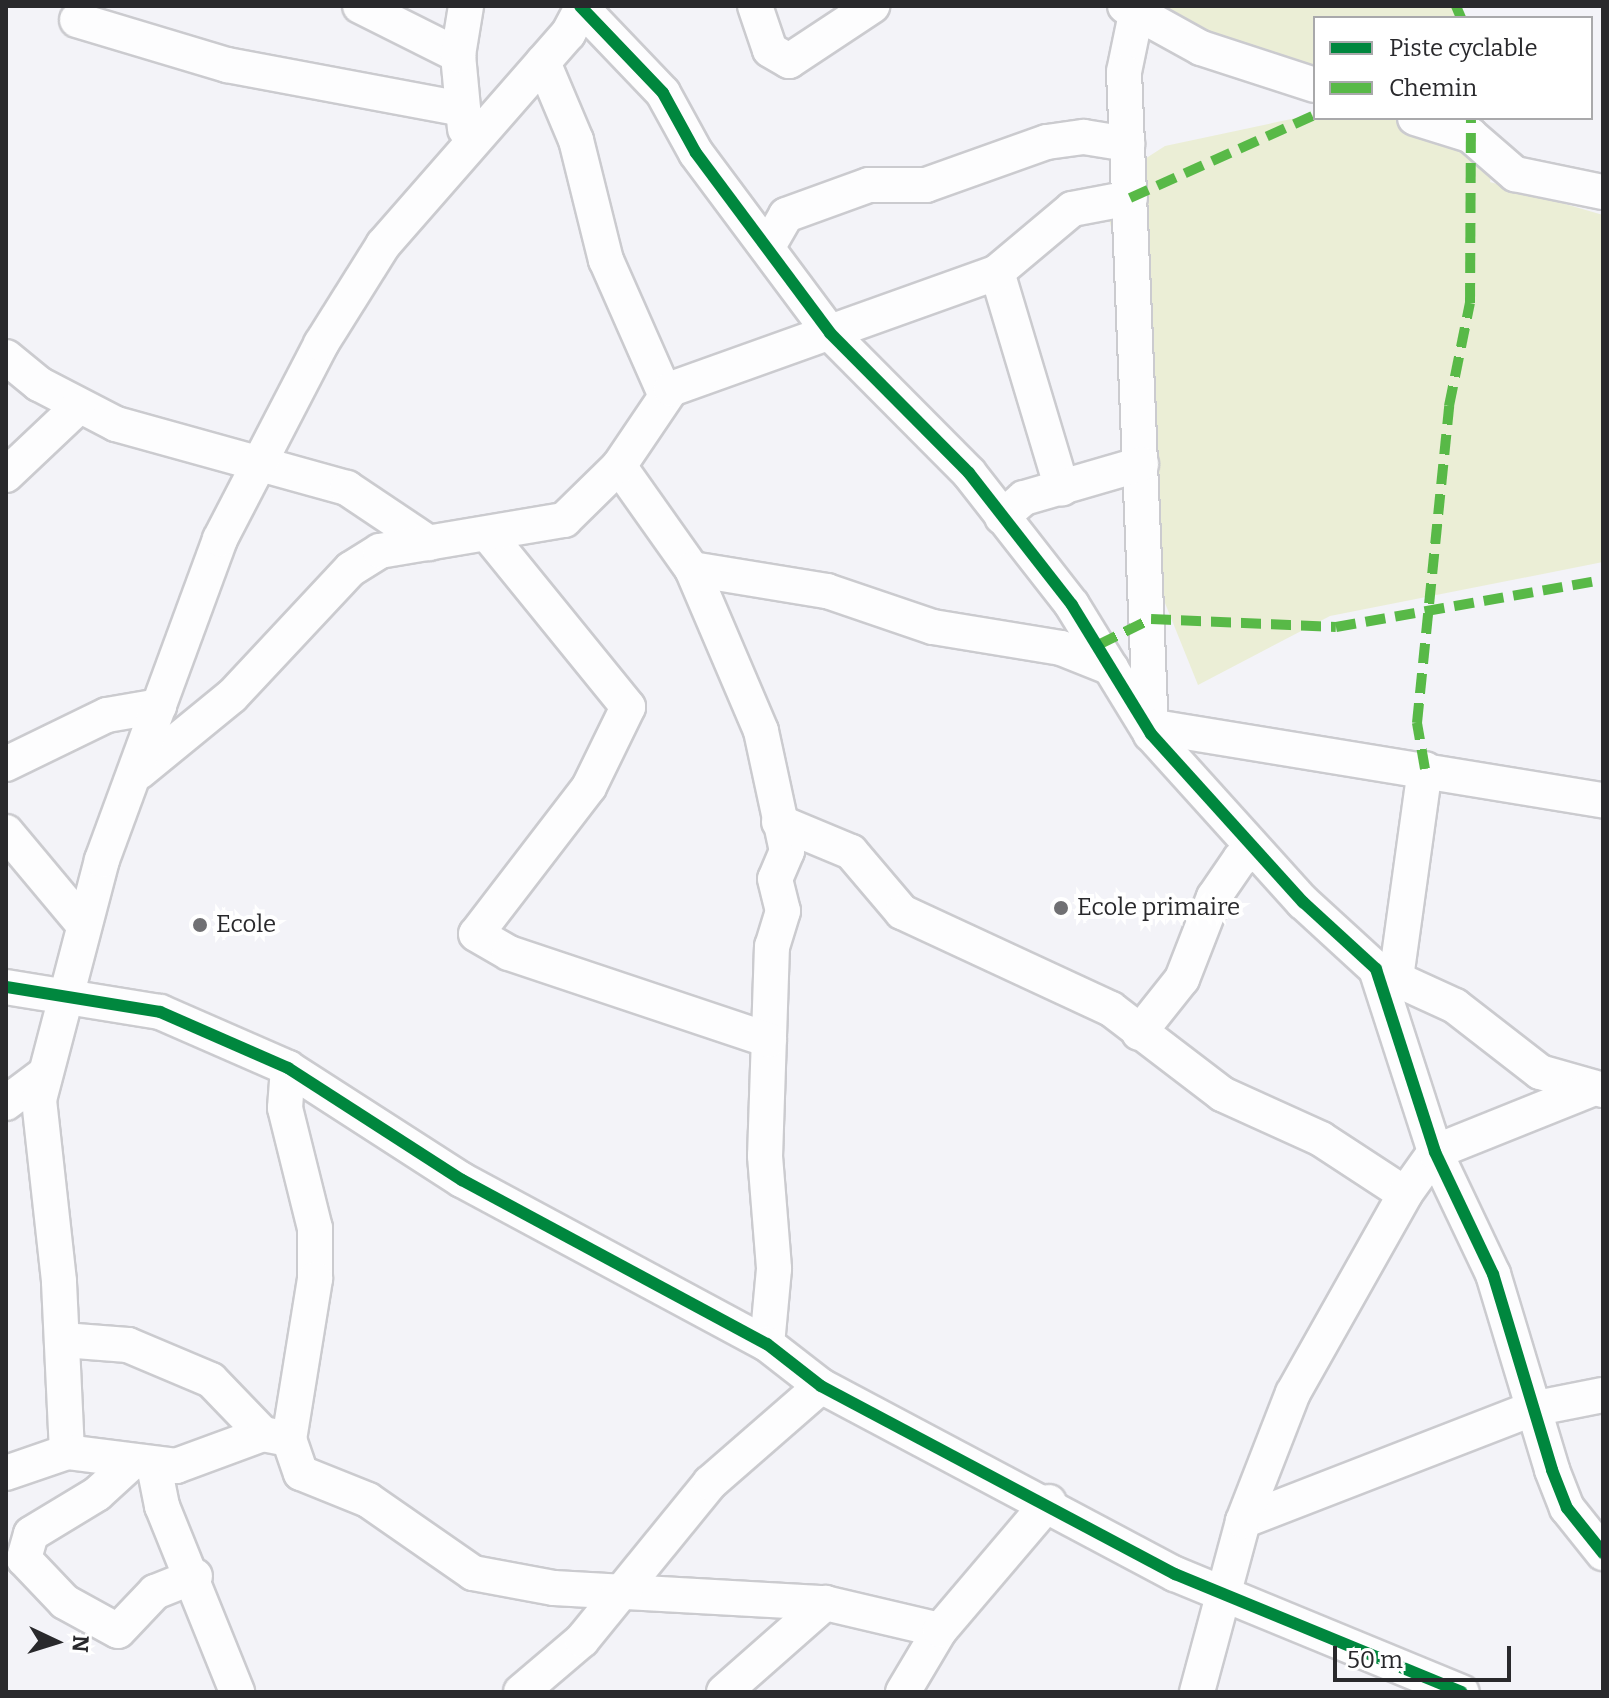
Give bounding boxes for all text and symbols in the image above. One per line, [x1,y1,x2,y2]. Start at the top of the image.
legend [1313,16,1593,120]
text: Piste cyclable [1389,34,1538,62]
text: Chemin [1389,74,1477,102]
place label: Ecole primaire [1077,894,1240,922]
marker: Ecole primaire [1052,899,1070,917]
place label: Ecole [216,911,276,939]
marker: Ecole [191,916,209,934]
north arrow [16,1602,96,1682]
scale bar [1337,1630,1515,1680]
text: N [66,1634,95,1653]
text: 50 m [1347,1646,1403,1674]

